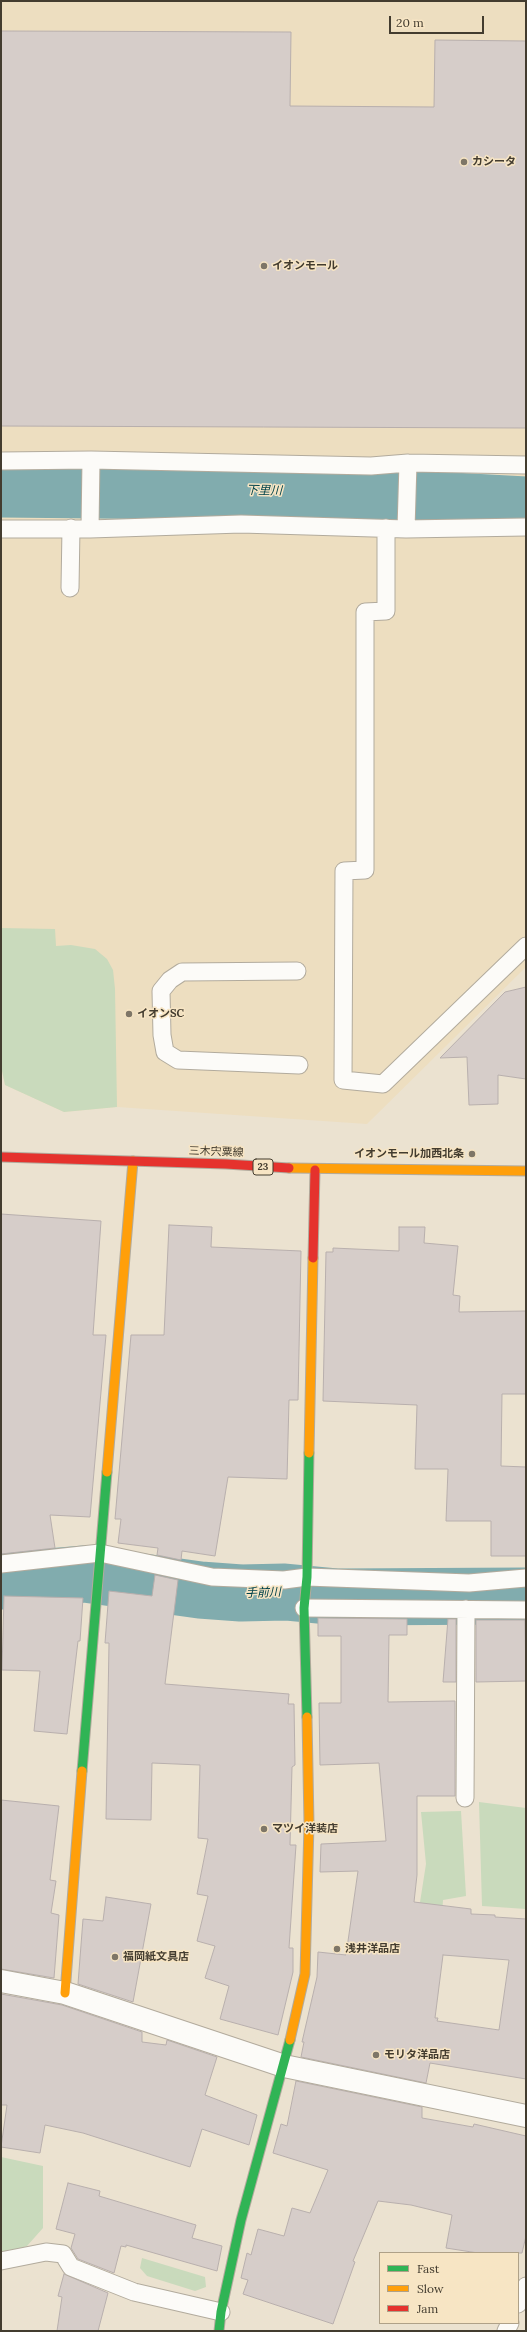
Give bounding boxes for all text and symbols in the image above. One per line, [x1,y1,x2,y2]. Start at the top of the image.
scale bar [391,8,486,34]
text: 20 m [396,15,424,30]
place label: カシータ [472,155,516,169]
marker: カシータ [459,157,469,167]
place label: イオンモール [272,259,338,273]
marker: イオンモール [259,261,269,271]
water label: 下里川 [246,483,282,499]
place label: イオンSC [137,1007,184,1021]
marker: イオンSC [124,1009,134,1019]
street label: 三木宍粟線 [188,1144,244,1160]
place label: イオンモール加西北条 [354,1147,464,1161]
marker: イオンモール加西北条 [467,1149,477,1159]
road number: 23 [253,1159,273,1175]
water label: 手前川 [245,1585,281,1601]
place label: マツイ洋装店 [272,1822,338,1836]
marker: マツイ洋装店 [259,1824,269,1834]
place label: 浅井洋品店 [345,1942,400,1956]
marker: 浅井洋品店 [332,1944,342,1954]
place label: 福岡紙文具店 [123,1950,189,1964]
marker: 福岡紙文具店 [110,1952,120,1962]
place label: モリタ洋品店 [384,2048,450,2062]
marker: モリタ洋品店 [371,2050,381,2060]
legend [379,2252,519,2324]
text: Fast [417,2261,440,2276]
text: Slow [417,2281,444,2296]
text: Jam [417,2301,438,2316]

